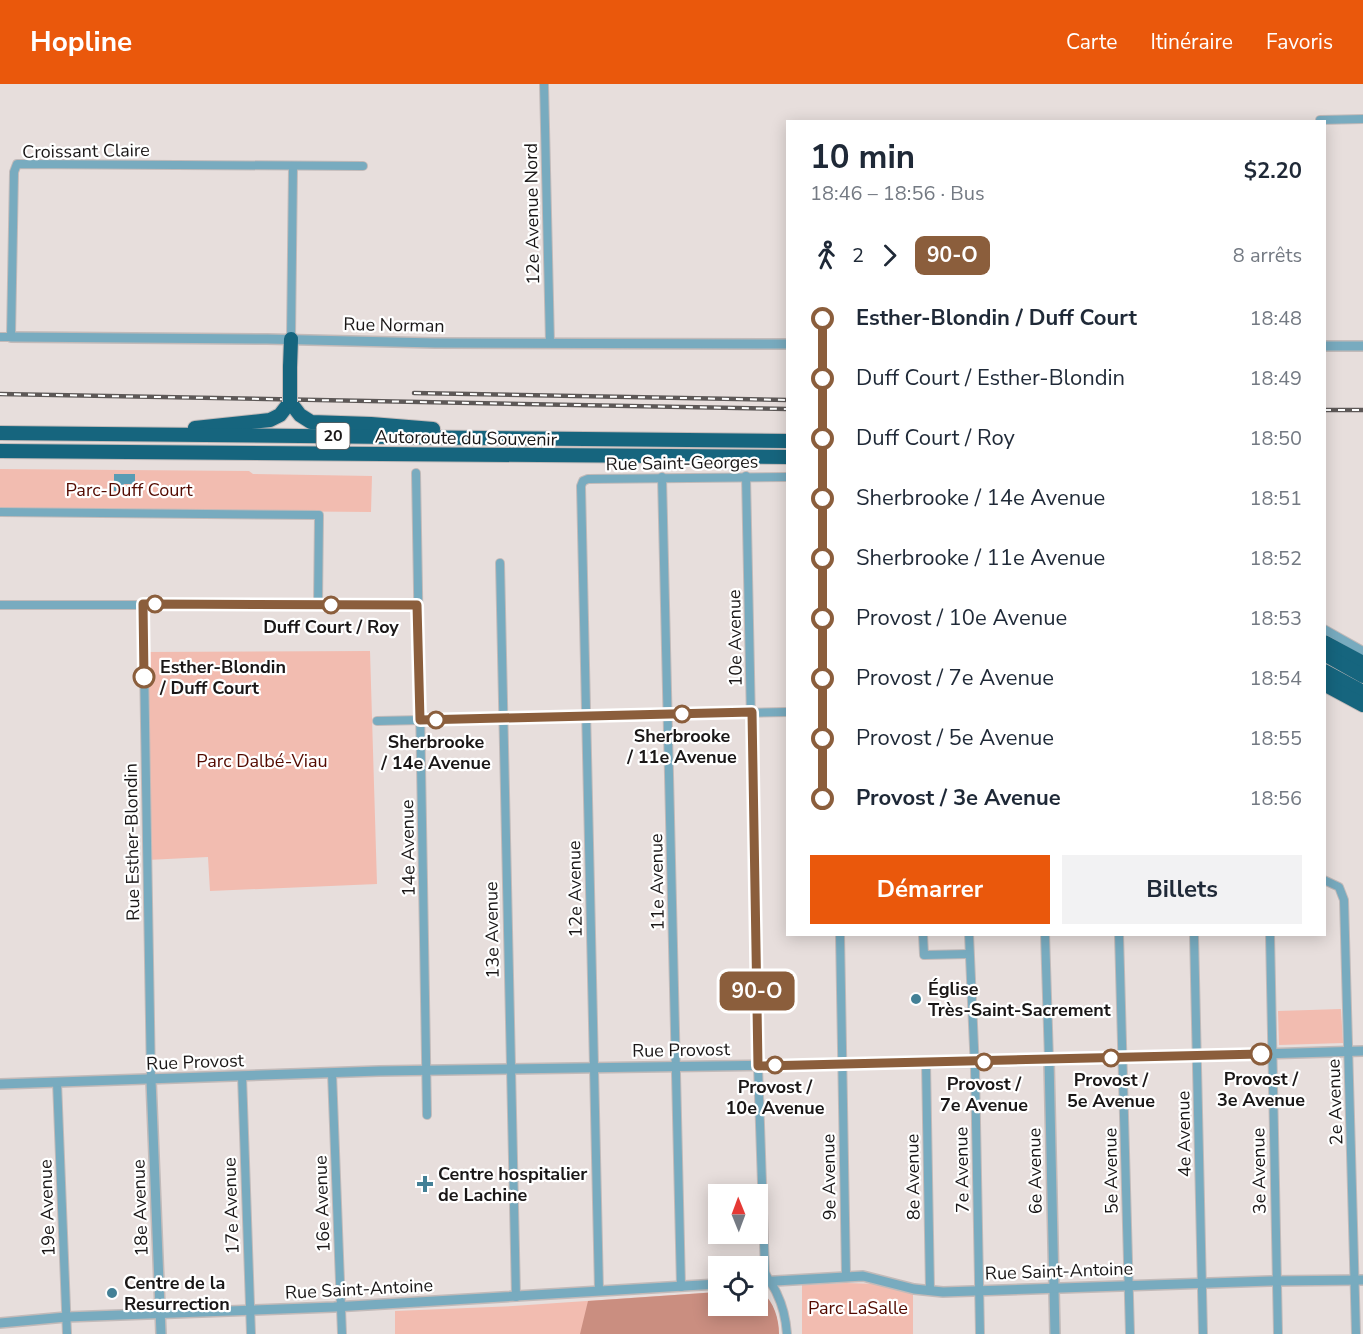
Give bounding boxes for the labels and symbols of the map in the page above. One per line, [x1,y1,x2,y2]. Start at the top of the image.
street label: Croissant Claire [22,138,150,164]
street label: 12e Avenue Nord [519,143,545,285]
street label: Rue Norman [343,312,445,338]
road number: 20 [316,423,350,449]
street label: Autoroute du Souvenir [375,424,558,452]
street label: Rue Saint-Georges [605,450,759,476]
park label: Parc-Duff Court [65,478,193,502]
street label: 10e Avenue [722,589,748,687]
unlabelled marker [146,595,164,613]
marker: Duff Court / Roy [322,596,340,614]
place label: Duff Court / Roy [263,615,399,639]
place label: Esther-Blondin / Duff Court [159,655,286,700]
marker: Esther-Blondin / Duff Court [133,666,155,688]
marker: Sherbrooke / 11e Avenue [673,705,691,723]
marker: Sherbrooke / 14e Avenue [427,711,445,729]
place label: Sherbrooke / 11e Avenue [626,724,737,769]
place label: Sherbrooke / 14e Avenue [380,730,491,775]
park label: Parc Dalbé-Viau [196,749,328,773]
street label: Rue Esther-Blondin [119,763,145,921]
street label: 14e Avenue [395,799,421,897]
street label: 11e Avenue [644,833,670,931]
street label: 12e Avenue [562,840,588,938]
street label: 13e Avenue [479,881,505,979]
line badge: 90-O [715,972,799,1010]
place label: Église Très-Saint-Sacrement [928,977,1111,1022]
marker: Église Très-Saint-Sacrement [909,992,923,1006]
street label: Rue Provost [632,1037,731,1063]
marker: Provost / 3e Avenue [1250,1043,1272,1065]
street label: Rue Provost [146,1048,245,1076]
marker: Provost / 5e Avenue [1102,1049,1120,1067]
marker: Provost / 7e Avenue [975,1053,993,1071]
marker: Provost / 10e Avenue [766,1056,784,1074]
street label: 2e Avenue [1322,1058,1348,1146]
place label: Provost / 3e Avenue [1217,1067,1305,1112]
place label: Provost / 5e Avenue [1067,1068,1155,1113]
place label: Provost / 7e Avenue [940,1072,1028,1117]
place label: Provost / 10e Avenue [726,1075,825,1120]
street label: 4e Avenue [1171,1091,1197,1177]
street label: 7e Avenue [949,1127,975,1213]
street label: 6e Avenue [1022,1128,1048,1214]
street label: 5e Avenue [1098,1128,1124,1214]
street label: 3e Avenue [1246,1128,1272,1214]
street label: 9e Avenue [816,1134,842,1220]
street label: 8e Avenue [900,1134,926,1220]
street label: 16e Avenue [308,1155,336,1253]
street label: 17e Avenue [217,1157,245,1255]
street label: 19e Avenue [33,1159,61,1257]
street label: 18e Avenue [126,1159,154,1257]
place label: Centre hospitalier de Lachine [438,1162,587,1207]
marker: Centre hospitalier de Lachine [416,1175,434,1193]
north arrow [708,1184,768,1244]
street label: Rue Saint-Antoine [984,1256,1134,1286]
place label: Centre de la Resurrection [124,1271,230,1316]
street label: Rue Saint-Antoine [284,1273,434,1305]
marker: Centre de la Resurrection [105,1286,119,1300]
park label: Parc LaSalle [808,1296,908,1320]

